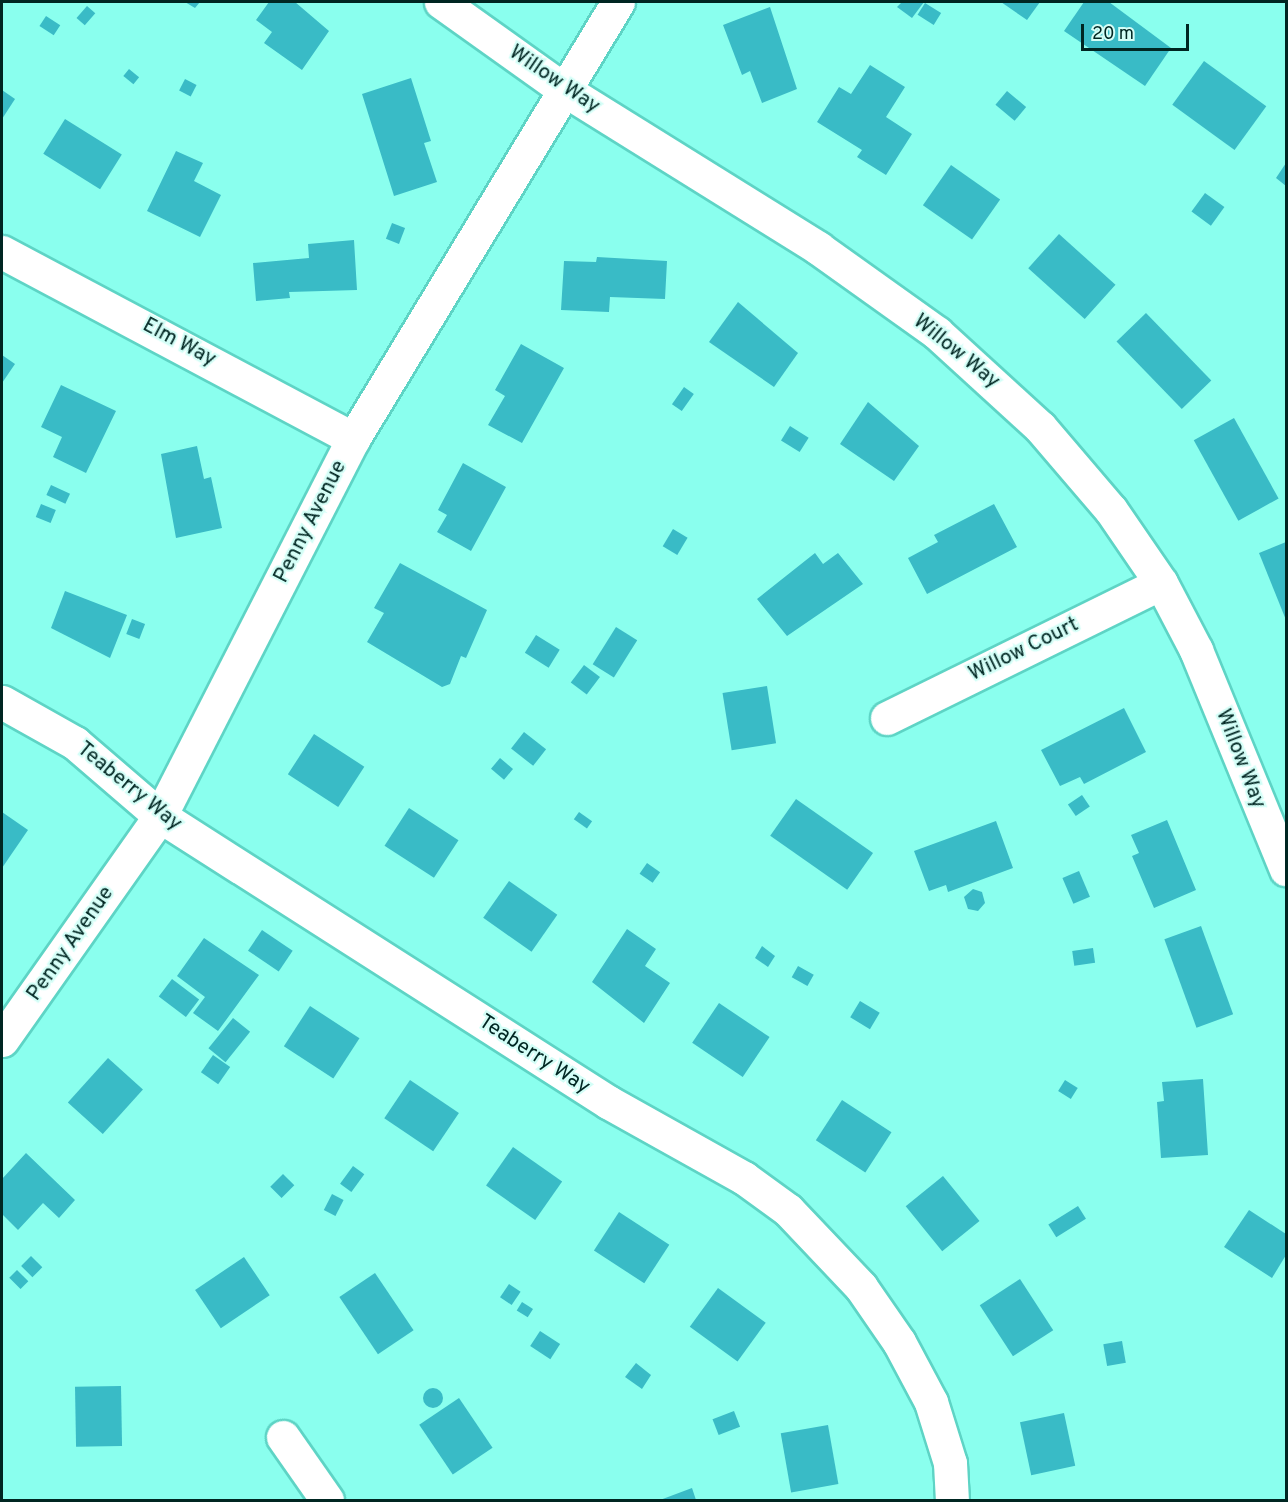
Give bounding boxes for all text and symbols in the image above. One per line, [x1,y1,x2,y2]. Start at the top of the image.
scale bar [1084,12,1192,50]
text: 20 m [1092,23,1134,46]
street label: Willow Way [504,40,604,120]
street label: Willow Way [907,309,1005,395]
street label: Elm Way [138,313,220,373]
street label: Penny Avenue [269,456,353,588]
street label: Willow Court [965,613,1083,687]
street label: Willow Way [1209,706,1271,812]
street label: Teaberry Way [71,737,187,837]
street label: Penny Avenue [22,882,120,1006]
street label: Teaberry Way [473,1010,595,1100]

